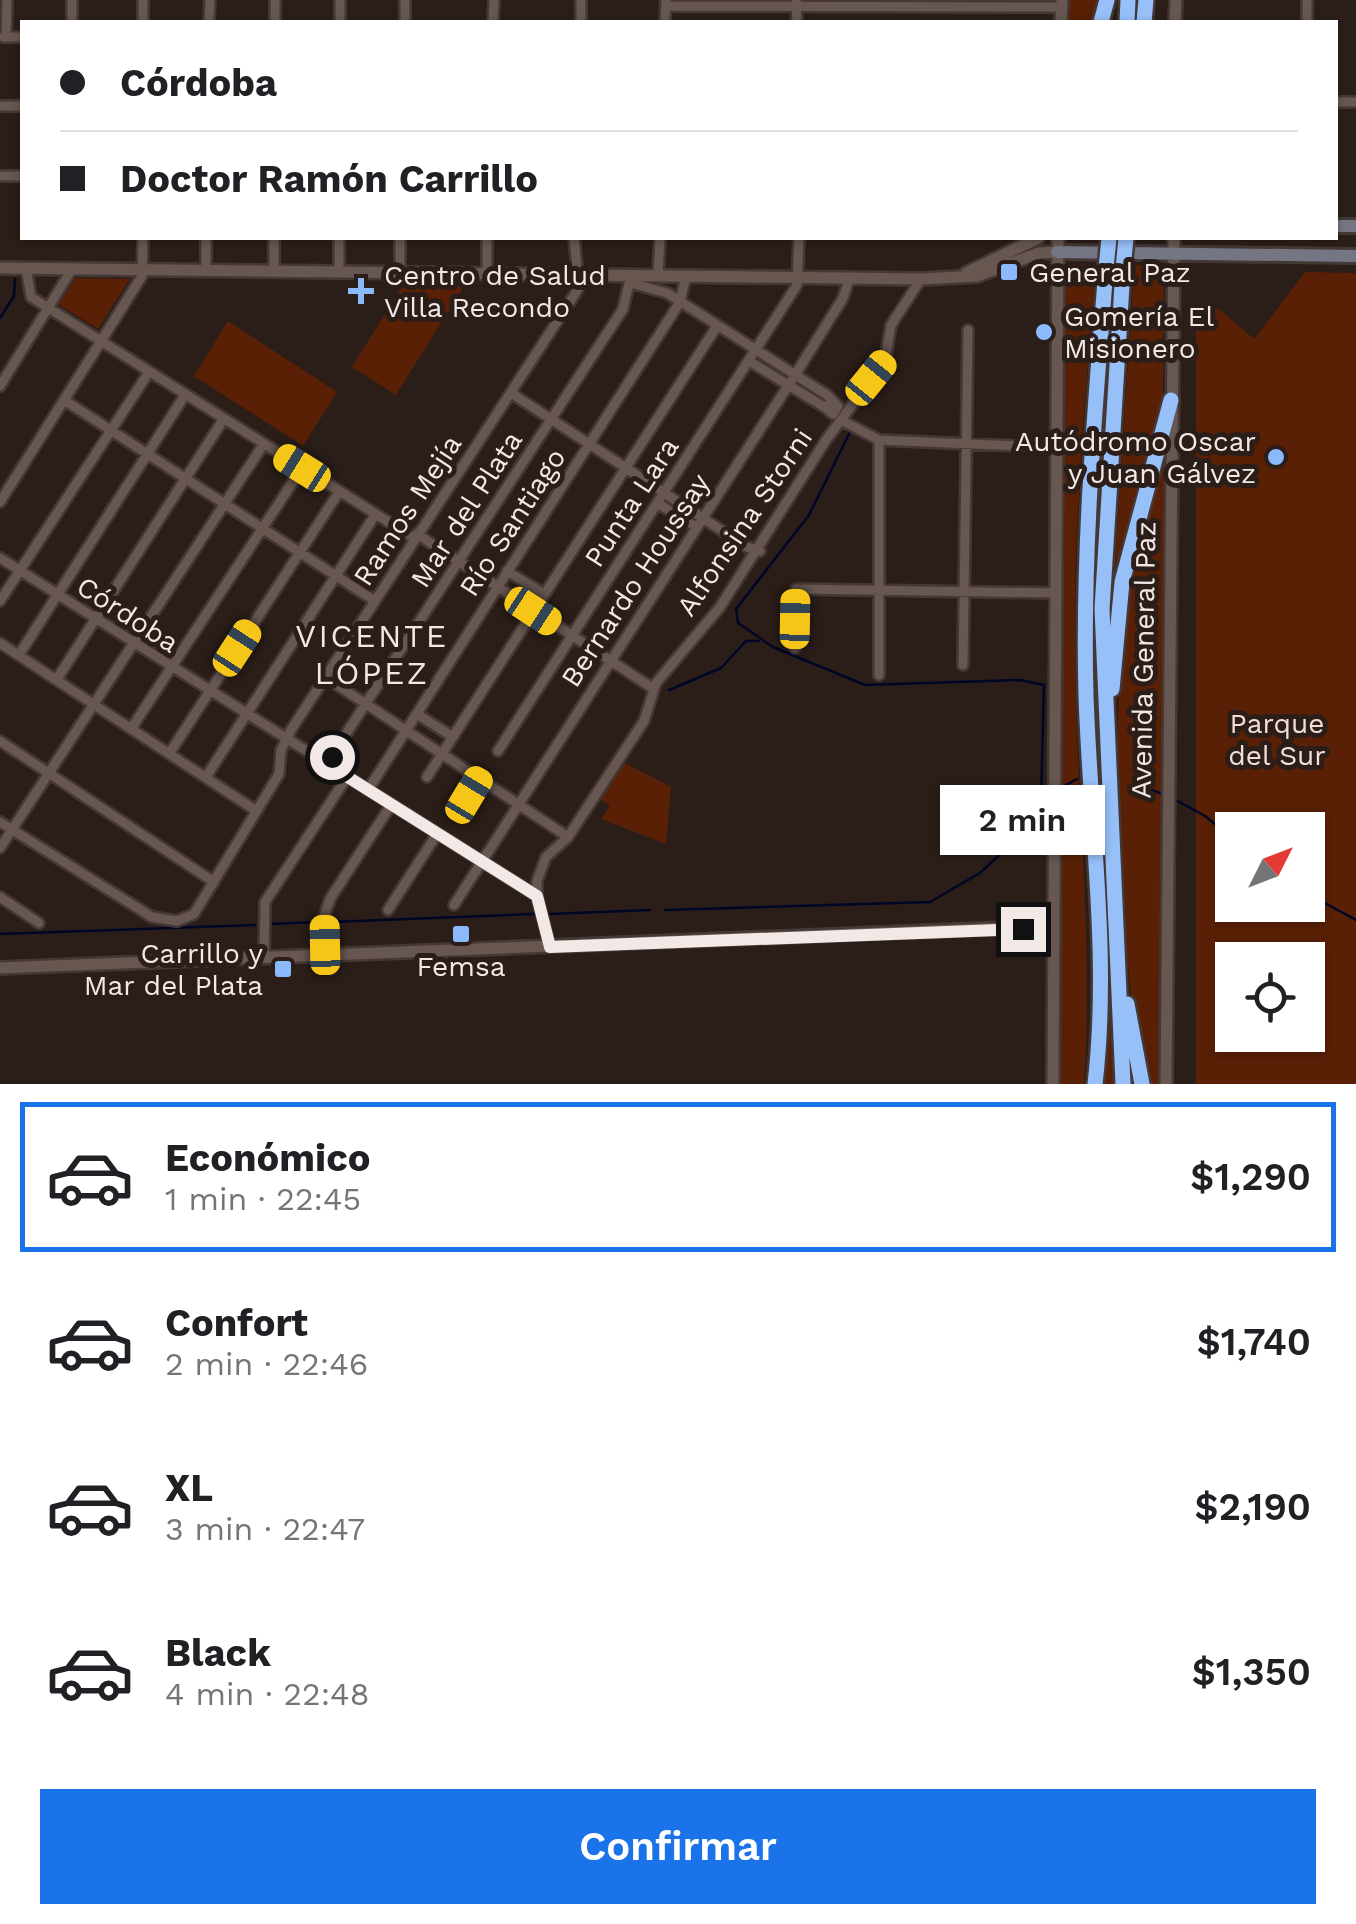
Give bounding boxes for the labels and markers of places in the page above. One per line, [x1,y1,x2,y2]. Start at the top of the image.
place label: General Paz [1029,256,1191,289]
place label: Centro de Salud Villa Recondo [384,259,606,324]
marker: General Paz [998,261,1020,283]
marker: Centro de Salud Villa Recondo [348,278,374,304]
place label: Gomería El Misionero [1064,300,1214,365]
marker: Gomería El Misionero [1033,321,1055,343]
place label: Autódromo Oscar y Juan Gálvez [1015,425,1256,490]
marker: Autódromo Oscar y Juan Gálvez [1265,446,1287,468]
marker: Femsa [450,923,472,945]
place label: Carrillo y Mar del Plata [84,937,264,1002]
place label: Femsa [417,950,506,983]
marker: Carrillo y Mar del Plata [272,958,294,980]

